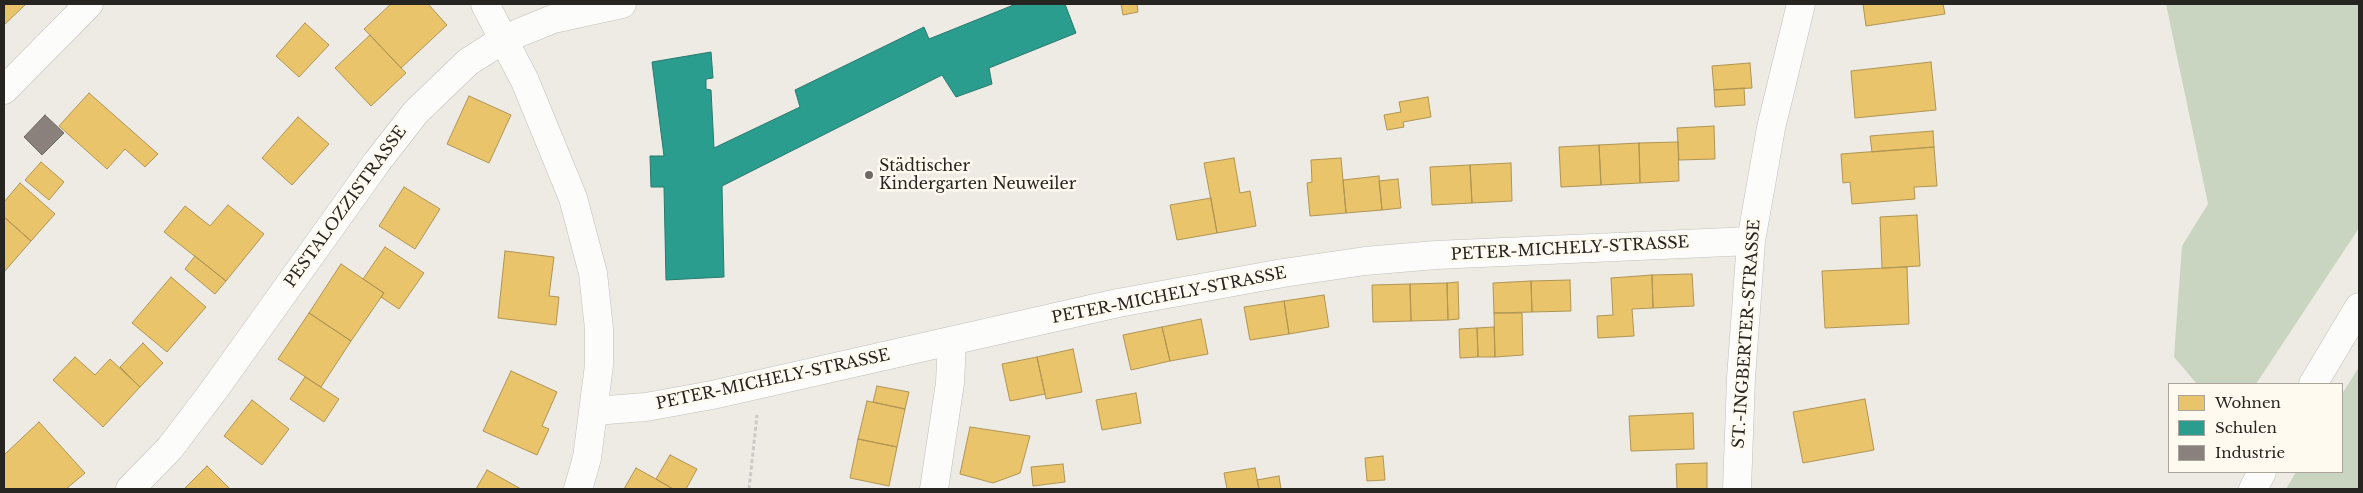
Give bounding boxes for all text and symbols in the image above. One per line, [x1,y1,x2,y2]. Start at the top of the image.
street label: PESTALOZZISTRASSE [281,123,411,291]
place label: Städtischer Kindergarten Neuweiler [879,156,1076,194]
marker: Städtischer Kindergarten Neuweiler [863,169,875,181]
street label: ST.-INGBERTER-STRASSE [1729,219,1765,449]
street label: PETER-MICHELY-STRASSE [1450,233,1690,265]
street label: PETER-MICHELY-STRASSE [1050,264,1288,328]
street label: PETER-MICHELY-STRASSE [654,346,892,414]
legend [2168,383,2343,473]
text: Wohnen [2215,393,2281,412]
text: Schulen [2215,418,2277,437]
text: Industrie [2215,443,2285,462]

